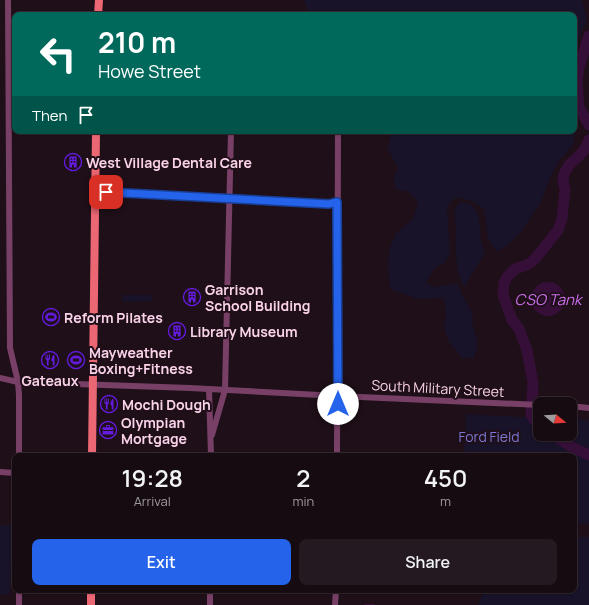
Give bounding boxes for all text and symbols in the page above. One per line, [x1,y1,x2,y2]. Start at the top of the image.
text: 210 m [98,23,176,61]
icon: left [32,28,84,80]
text: Howe Street [98,59,201,83]
icon: arrive [75,104,97,126]
text: Then [32,105,67,126]
building icon: West Village Dental Care [63,152,83,172]
place label: West Village Dental Care [86,153,252,172]
pin [89,175,123,209]
icon: arrive [95,181,117,203]
place label: Garrison School Building [205,280,310,315]
building icon: Garrison School Building [182,287,202,307]
water label: CSO Tank [515,289,584,310]
sports icon: Reform Pilates [41,307,61,327]
place label: Reform Pilates [64,308,163,327]
building icon: Library Museum [167,321,187,341]
place label: Library Museum [190,322,298,341]
place label: Mayweather Boxing+Fitness [89,343,193,378]
restaurant icon: Gateaux [40,350,60,370]
sports icon: Mayweather Boxing+Fitness [66,350,86,370]
place label: Gateaux [22,371,79,390]
street label: South Military Street [371,375,505,401]
position arrow [317,383,359,425]
restaurant icon: Mochi Dough [99,394,119,414]
place label: Mochi Dough [122,395,211,414]
north arrow [533,397,577,441]
map controls [533,397,577,441]
place label: Olympian Mortgage [121,413,187,448]
office icon: Olympian Mortgage [98,420,118,440]
park label: Ford Field [458,427,520,446]
text: 19:28 [121,461,183,494]
text: 2 [296,461,310,494]
text: 450 [424,461,468,494]
text: Arrival [134,492,171,510]
text: min [292,492,314,510]
text: m [440,492,451,510]
button: Exit [32,539,291,585]
button: Share [299,539,557,585]

